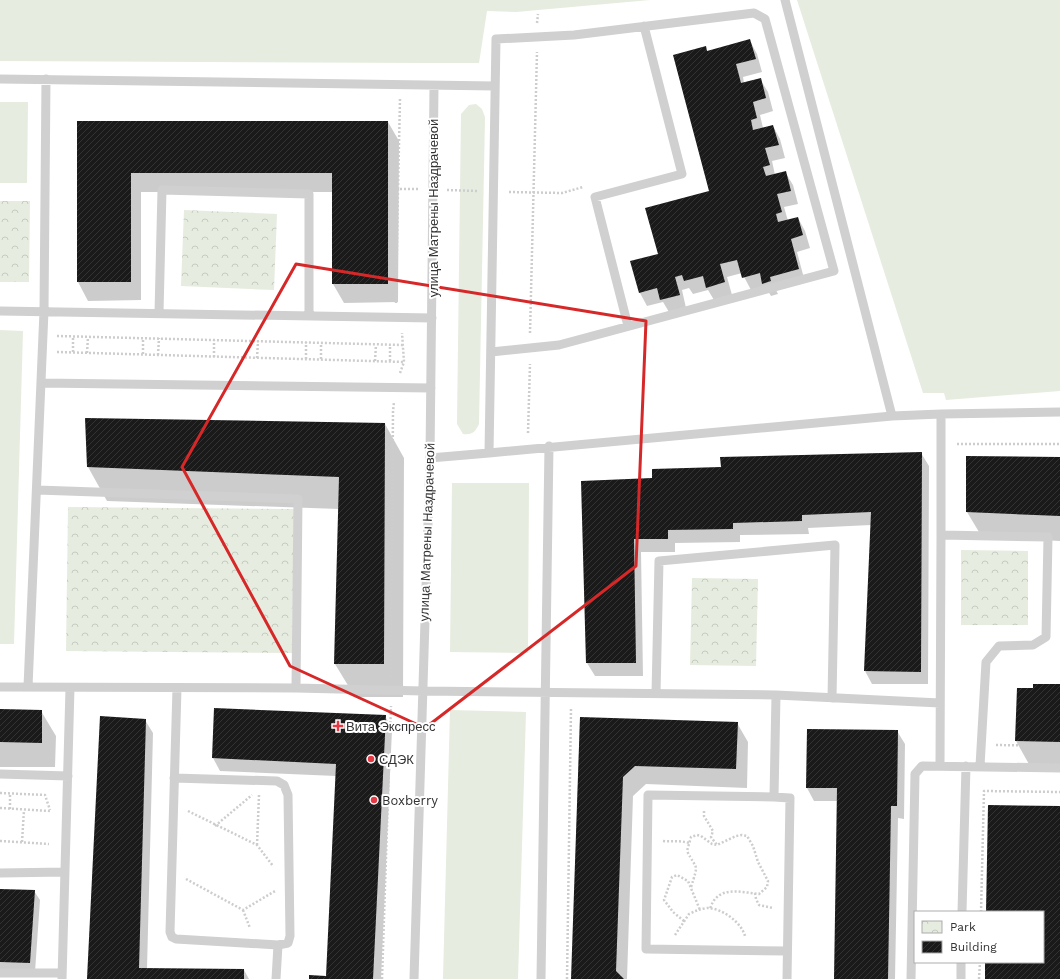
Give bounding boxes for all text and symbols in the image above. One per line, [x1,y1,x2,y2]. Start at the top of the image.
street label: улица Матрены Наздрачевой [426,119,441,297]
street label: улица Матрены Наздрачевой [416,442,438,622]
place label: Вита Экспресс [346,719,436,734]
marker: Вита Экспресс [333,721,343,731]
place label: СДЭК [379,752,414,767]
marker: СДЭК [366,754,376,764]
place label: Boxberry [382,793,438,808]
marker: Boxberry [369,795,379,805]
legend [914,911,1044,963]
text: Park [950,920,976,934]
text: Building [950,940,997,954]

